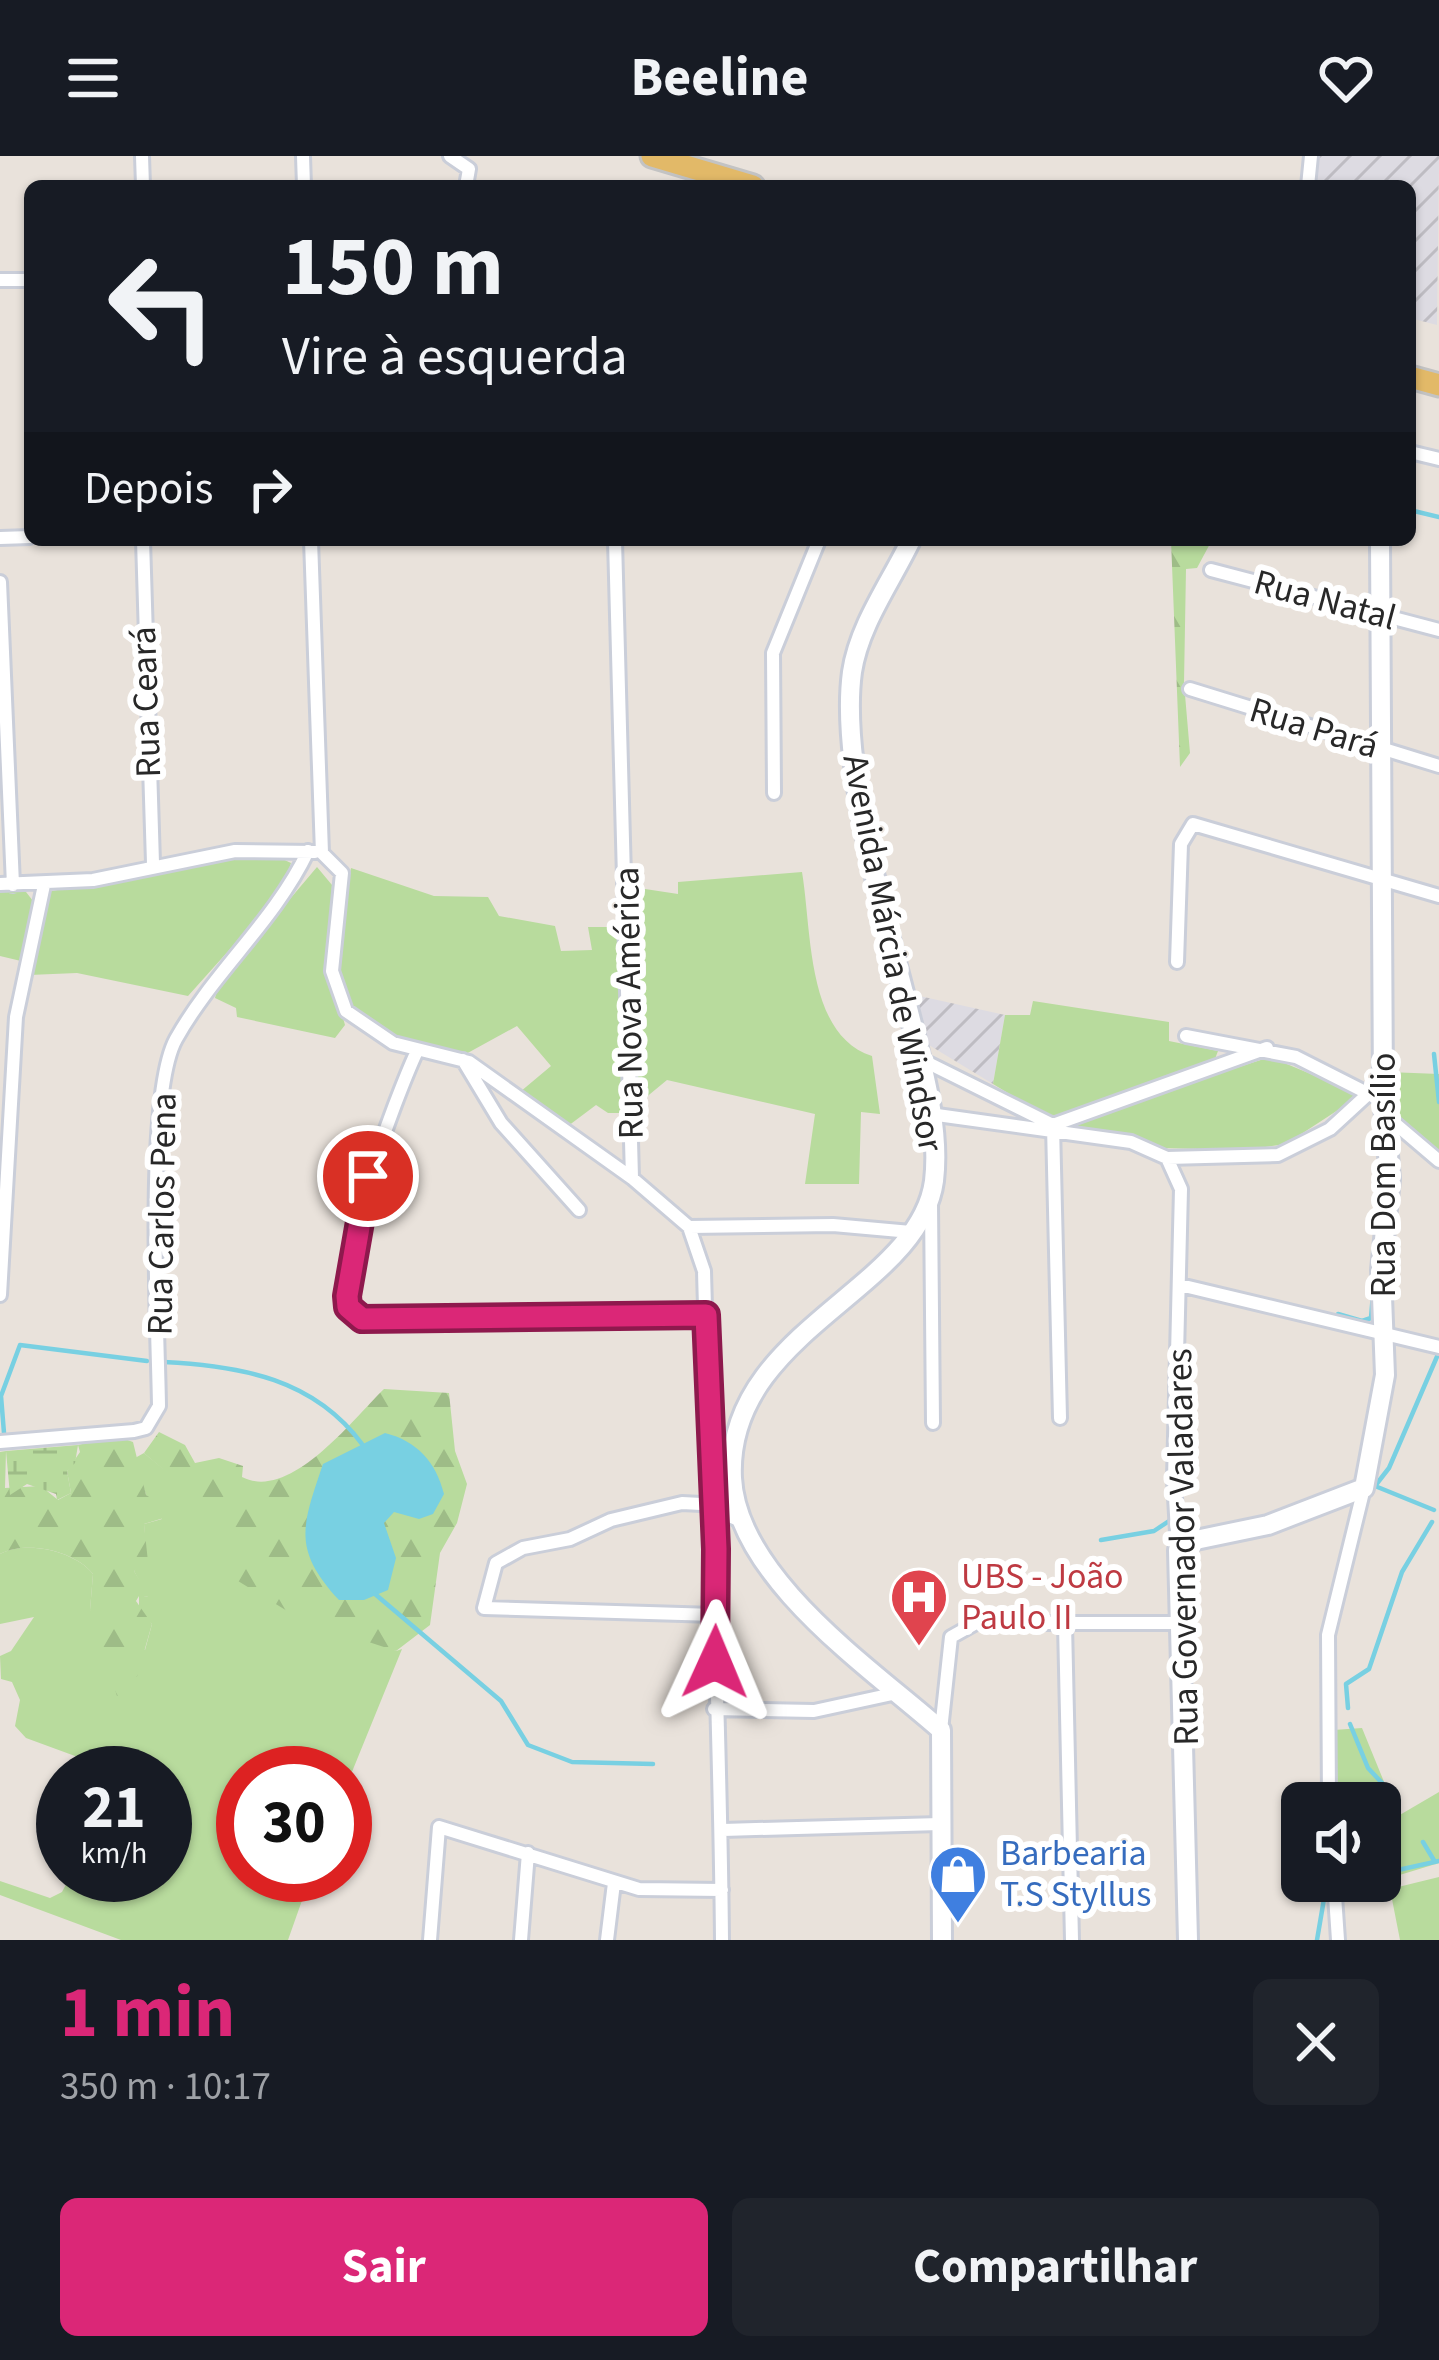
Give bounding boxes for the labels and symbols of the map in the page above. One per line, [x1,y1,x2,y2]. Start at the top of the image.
street label: Rua Natal [1248,557,1402,643]
street label: Rua Ceará [118,626,174,778]
street label: Rua Pará [1243,684,1385,772]
street label: Avenida Márcia de Windsor [829,750,957,1157]
street label: Rua Nova América [601,866,657,1140]
street label: Rua Dom Basílio [1358,1053,1409,1297]
street label: Rua Carlos Pena [134,1092,190,1336]
pin [317,1125,419,1227]
street label: Rua Governador Valadares [1154,1348,1212,1746]
place label: UBS - João Paulo II [961,1551,1124,1643]
hospital icon: UBS - João Paulo II [888,1566,950,1648]
position arrow [652,1599,778,1725]
speed limit sign: 30 [216,1746,372,1902]
place label: Barbearia T.S Styllus [1000,1828,1151,1920]
shop icon: Barbearia T.S Styllus [927,1843,989,1925]

